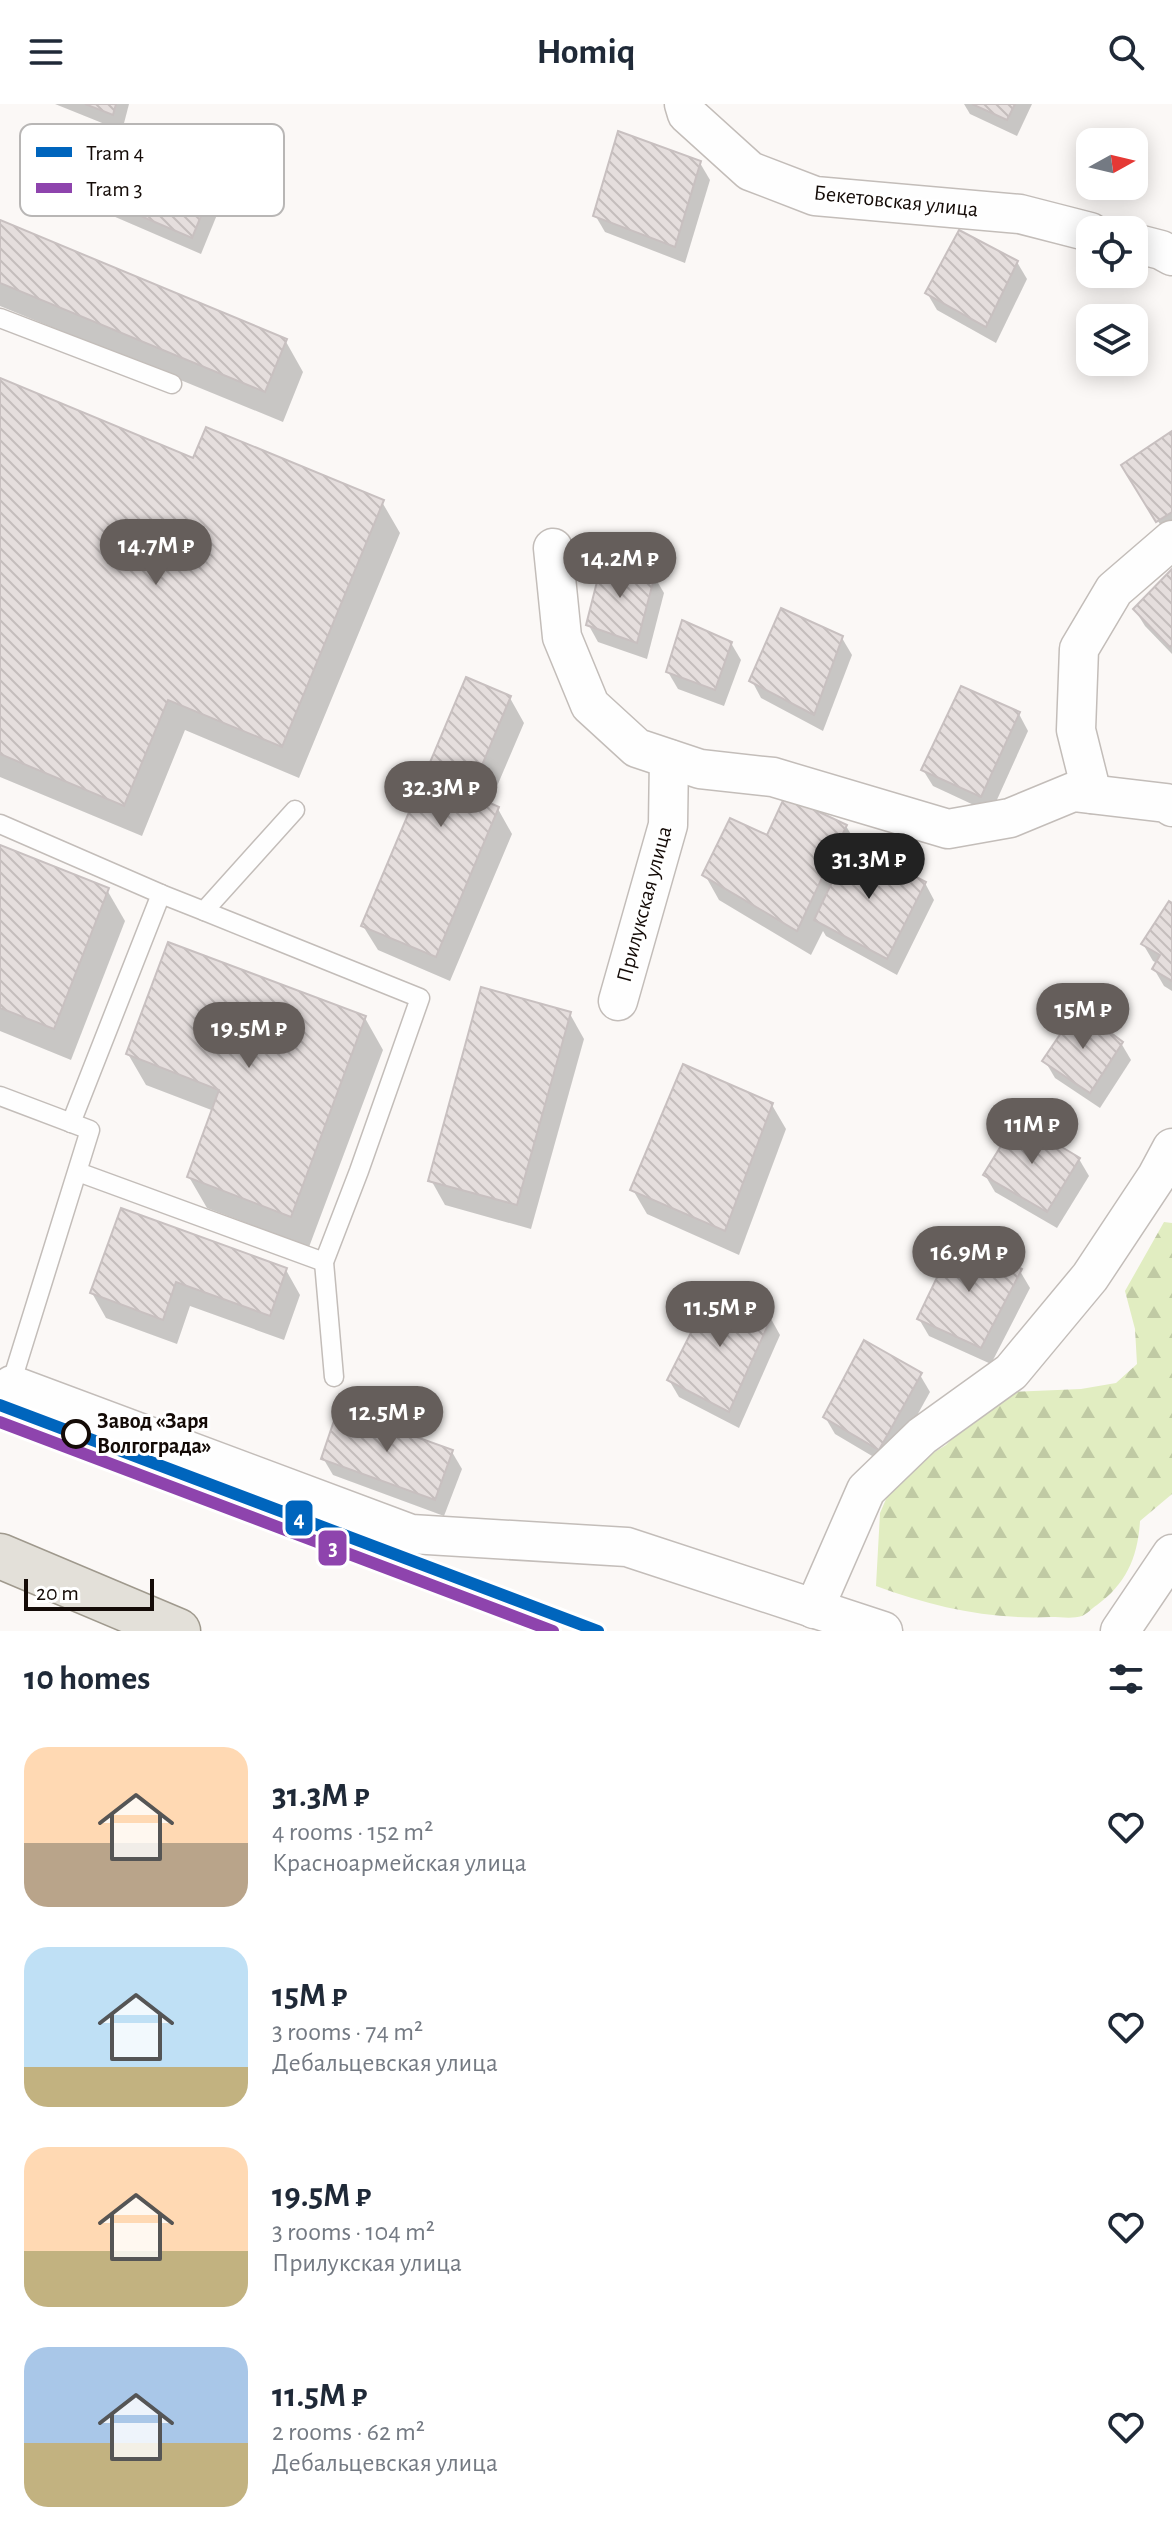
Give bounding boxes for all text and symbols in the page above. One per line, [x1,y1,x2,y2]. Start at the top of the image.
icon: menu [24,30,68,74]
icon: search [1104,30,1148,74]
text: Homiq [536,34,636,70]
legend [20,124,284,216]
north arrow [1076,128,1148,200]
map controls [1076,128,1148,376]
text: Tram 4 [86,142,144,164]
text: Tram 3 [86,178,143,200]
street label: Бекетовская улица [813,181,979,221]
button: locate [1076,216,1148,288]
button: layers [1076,304,1148,376]
pin: 14.7M ₽ [82,519,230,587]
text: 14.7M ₽ [118,532,194,558]
pin: 14.2M ₽ [546,532,694,600]
text: 14.2M ₽ [581,545,659,571]
pin: 32.3M ₽ [367,761,515,829]
text: 32.3M ₽ [402,774,480,800]
street label: Прилукская улица [613,824,675,984]
pin: 31.3M ₽ [795,833,943,901]
text: 31.3M ₽ [832,846,906,872]
pin: 15M ₽ [1027,983,1139,1051]
text: 15M ₽ [1054,996,1112,1022]
pin: 19.5M ₽ [175,1002,323,1070]
text: 19.5M ₽ [211,1015,287,1041]
pin: 11M ₽ [976,1098,1088,1166]
text: 11M ₽ [1004,1111,1060,1137]
pin: 16.9M ₽ [895,1226,1043,1294]
text: 16.9M ₽ [930,1239,1008,1265]
pin: 11.5M ₽ [646,1281,794,1349]
text: 11.5M ₽ [684,1294,756,1320]
pin: 12.5M ₽ [313,1386,461,1454]
text: 12.5M ₽ [349,1399,425,1425]
place label: Завод «Заря Волгограда» [97,1410,211,1457]
marker: Завод «Заря Волгограда» [62,1420,90,1448]
line badge: 4 [284,1499,314,1537]
text: 4 [293,1508,305,1530]
line badge: 3 [317,1529,348,1567]
text: 3 [328,1537,338,1559]
scale bar [24,1575,154,1611]
text: 20 m [36,1582,79,1604]
icon: filters [1104,1657,1148,1701]
text: 10 homes [24,1662,150,1696]
icon: home [88,1779,184,1875]
text: 31.3M ₽ [272,1779,369,1813]
icon: heart [1104,1805,1148,1849]
text: 4 rooms · 152 m² [272,1819,433,1845]
text: Красноармейская улица [272,1850,527,1876]
icon: home [88,1979,184,2075]
text: 15M ₽ [272,1979,347,2013]
icon: heart [1104,2005,1148,2049]
text: 3 rooms · 74 m² [272,2019,423,2045]
text: Дебальцевская улица [272,2050,498,2076]
icon: home [88,2179,184,2275]
text: 19.5M ₽ [272,2179,371,2213]
icon: heart [1104,2205,1148,2249]
text: 3 rooms · 104 m² [272,2219,435,2245]
text: Прилукская улица [272,2250,462,2276]
icon: home [88,2379,184,2475]
text: 11.5M ₽ [272,2379,367,2413]
icon: heart [1104,2405,1148,2449]
text: 2 rooms · 62 m² [272,2419,425,2445]
text: Дебальцевская улица [272,2450,498,2476]

